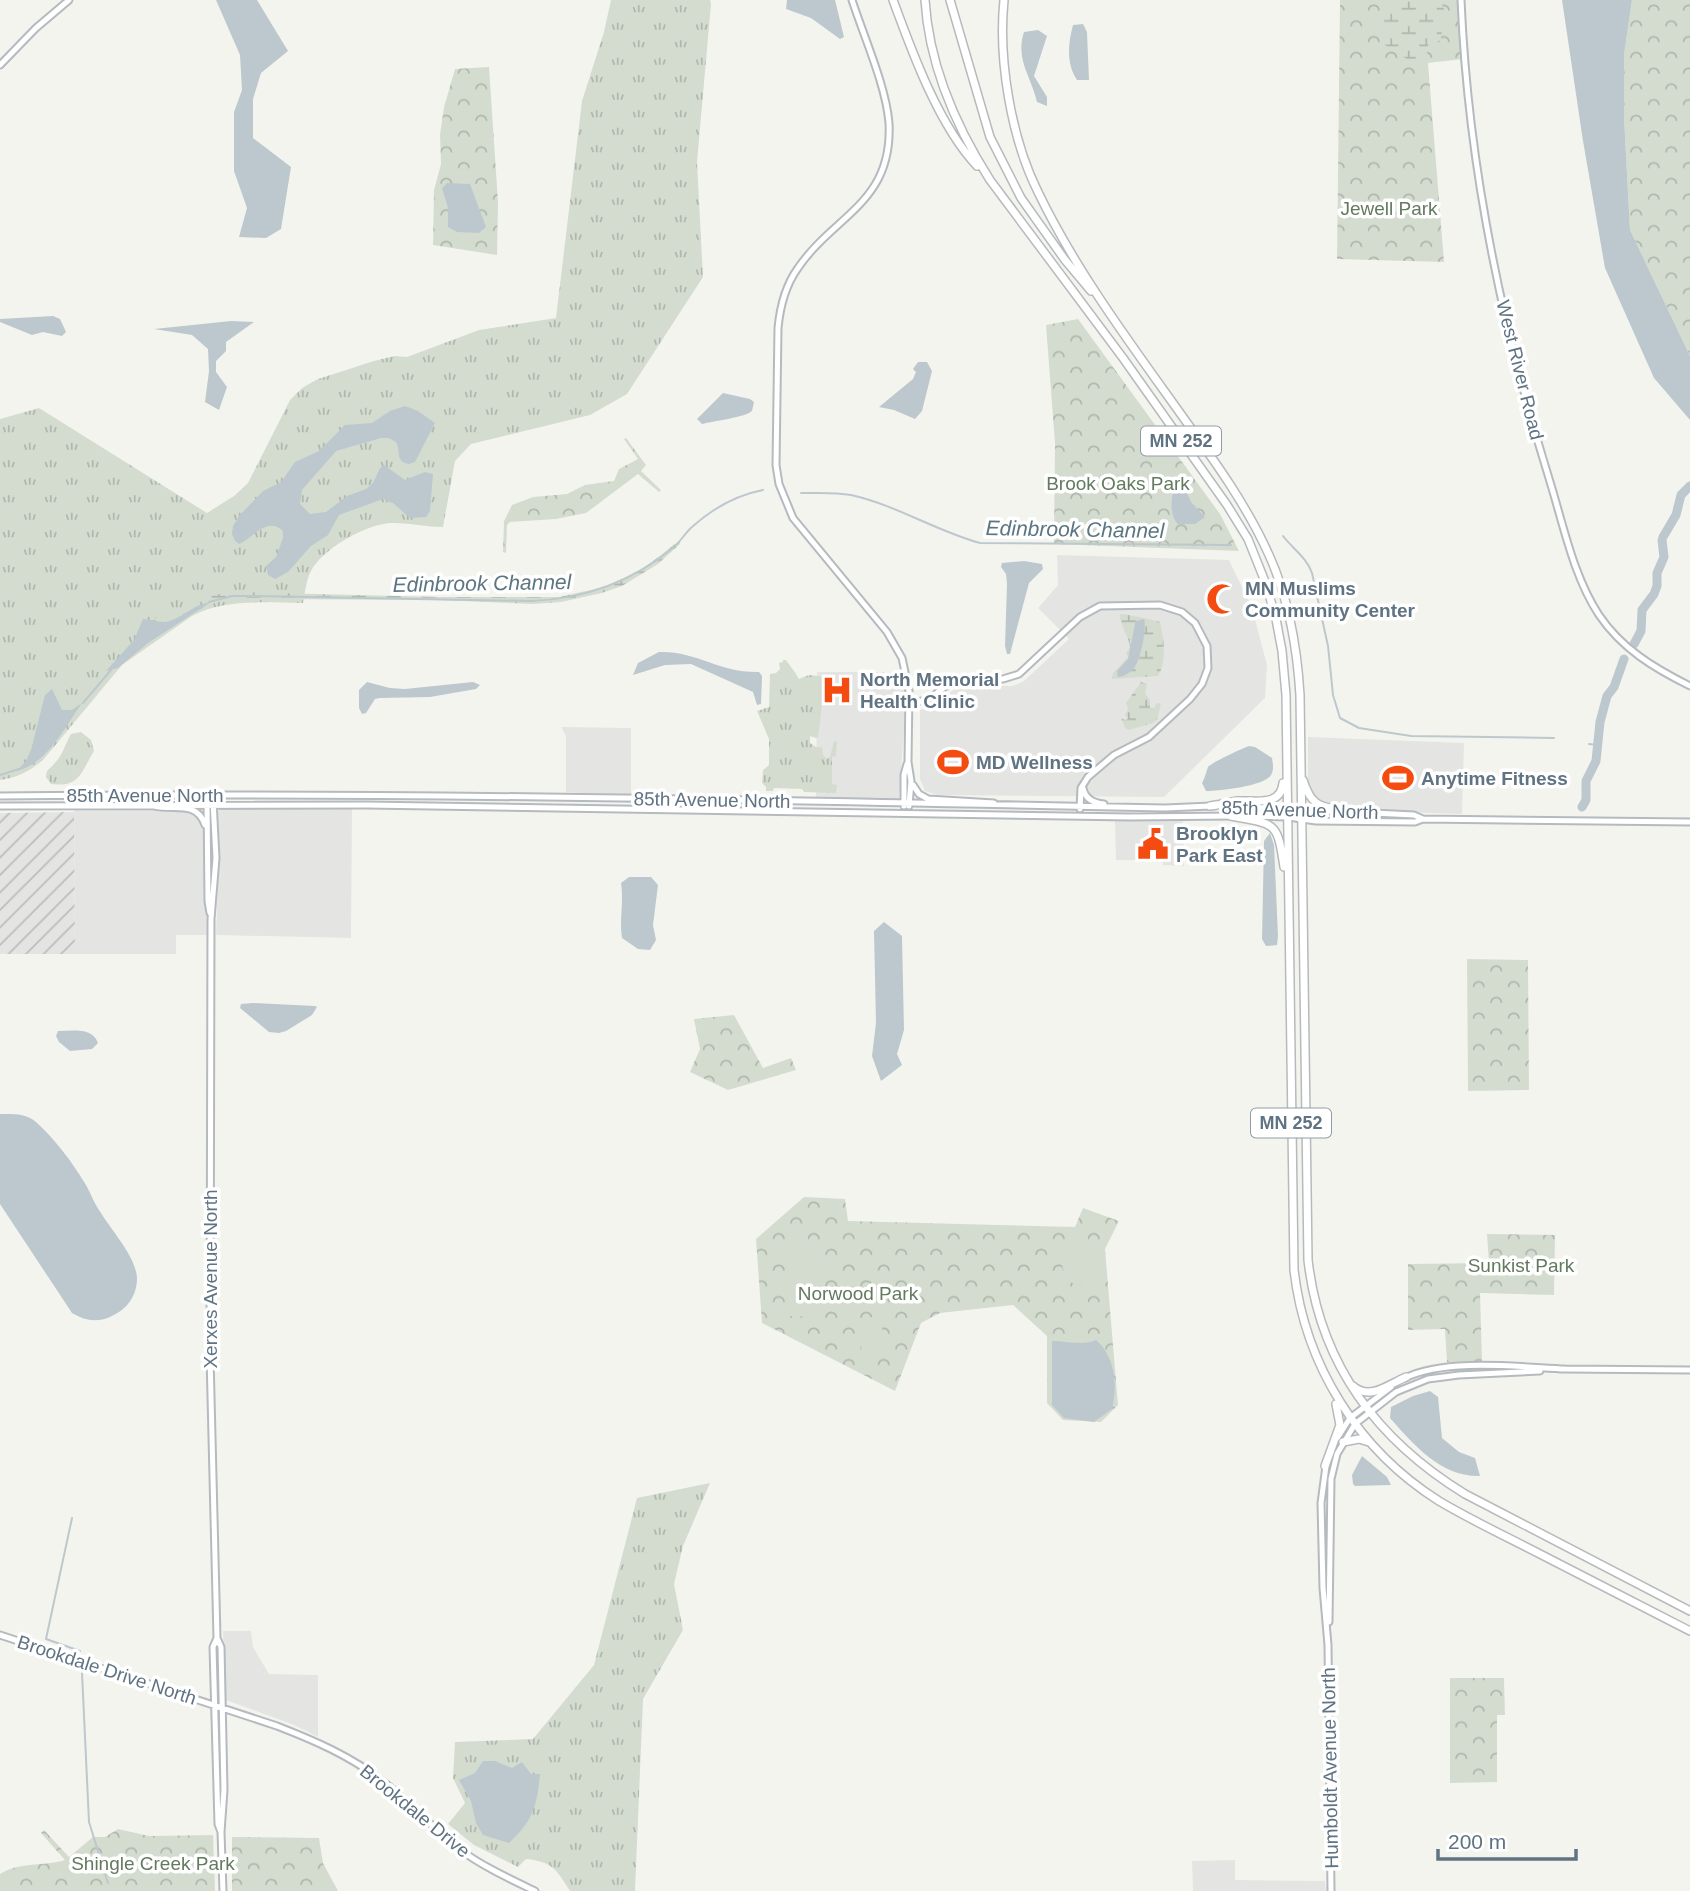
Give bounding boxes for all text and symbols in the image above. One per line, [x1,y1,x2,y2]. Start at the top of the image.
park label: Jewell Park [1340,198,1438,219]
street label: West River Road [1492,298,1548,442]
road number: MN 252 [1141,426,1221,456]
park label: Brook Oaks Park [1046,473,1190,494]
water label: Edinbrook Channel [986,516,1166,542]
water label: Edinbrook Channel [393,570,573,596]
place label: MN Muslims Community Center [1245,578,1416,621]
mosque icon: MN Muslims Community Center [1205,582,1239,616]
place label: North Memorial Health Clinic [860,669,999,712]
hospital icon: North Memorial Health Clinic [820,673,854,707]
sports icon: MD Wellness [936,745,970,779]
place label: MD Wellness [976,752,1093,773]
sports icon: Anytime Fitness [1381,761,1415,795]
place label: Anytime Fitness [1421,768,1568,789]
street label: 85th Avenue North [66,785,224,806]
street label: 85th Avenue North [633,788,791,812]
street label: 85th Avenue North [1221,797,1379,823]
place label: Brooklyn Park East [1176,823,1263,866]
public building icon: Brooklyn Park East [1136,827,1170,861]
road number: MN 252 [1251,1108,1331,1138]
street label: Xerxes Avenue North [200,1189,221,1369]
park label: Sunkist Park [1468,1255,1575,1276]
park label: Norwood Park [798,1283,919,1304]
street label: Brookdale Drive North [15,1631,199,1709]
street label: Humboldt Avenue North [1318,1667,1342,1869]
street label: Brookdale Drive [356,1760,474,1862]
scale bar [1438,1818,1576,1862]
text: 200 m [1448,1830,1506,1853]
park label: Shingle Creek Park [71,1853,235,1874]

